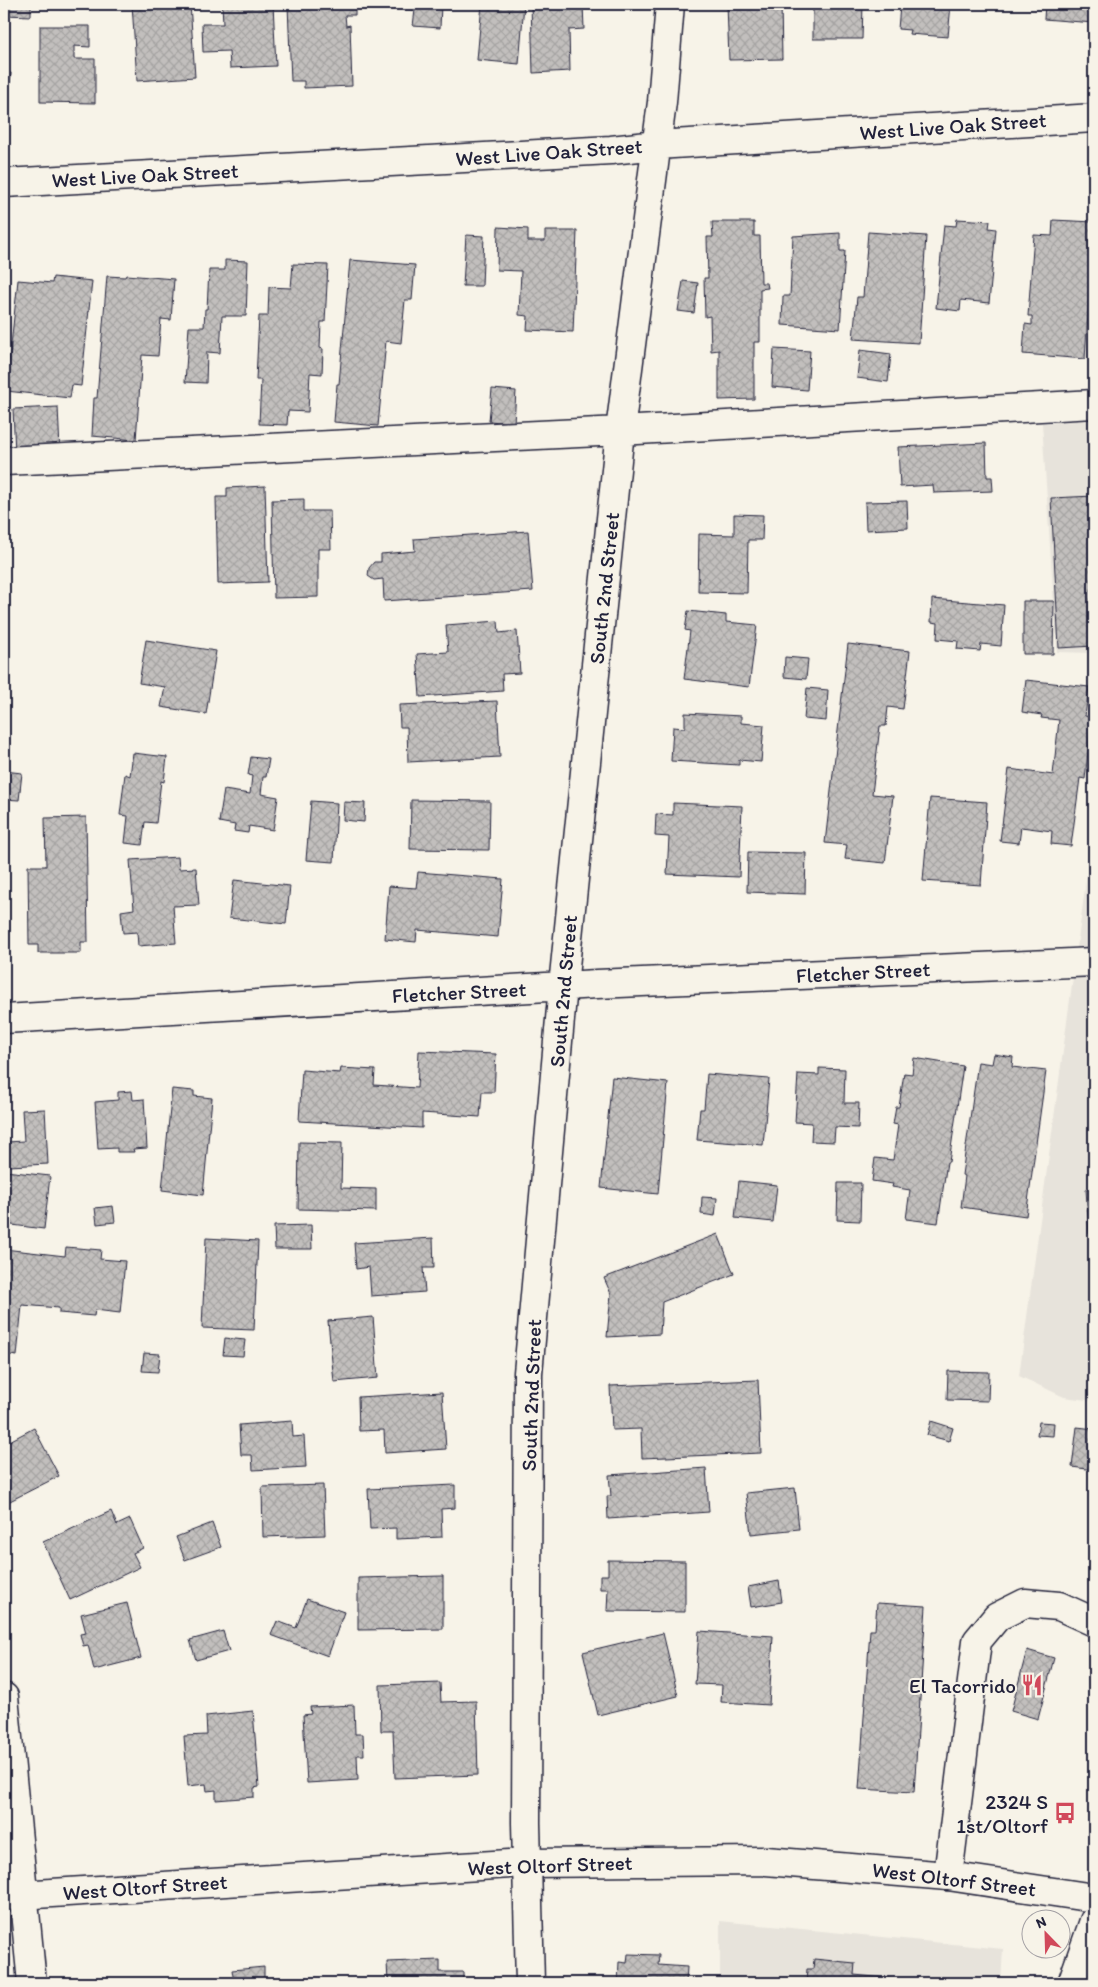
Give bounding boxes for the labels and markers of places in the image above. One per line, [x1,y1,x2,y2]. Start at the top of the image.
restaurant icon: El Tacorrido [1019,1672,1045,1698]
place label: El Tacorrido [909,1673,1016,1698]
place label: 2324 S 1st/Oltorf [956,1789,1048,1838]
bus stop icon: 2324 S 1st/Oltorf [1052,1800,1078,1826]

